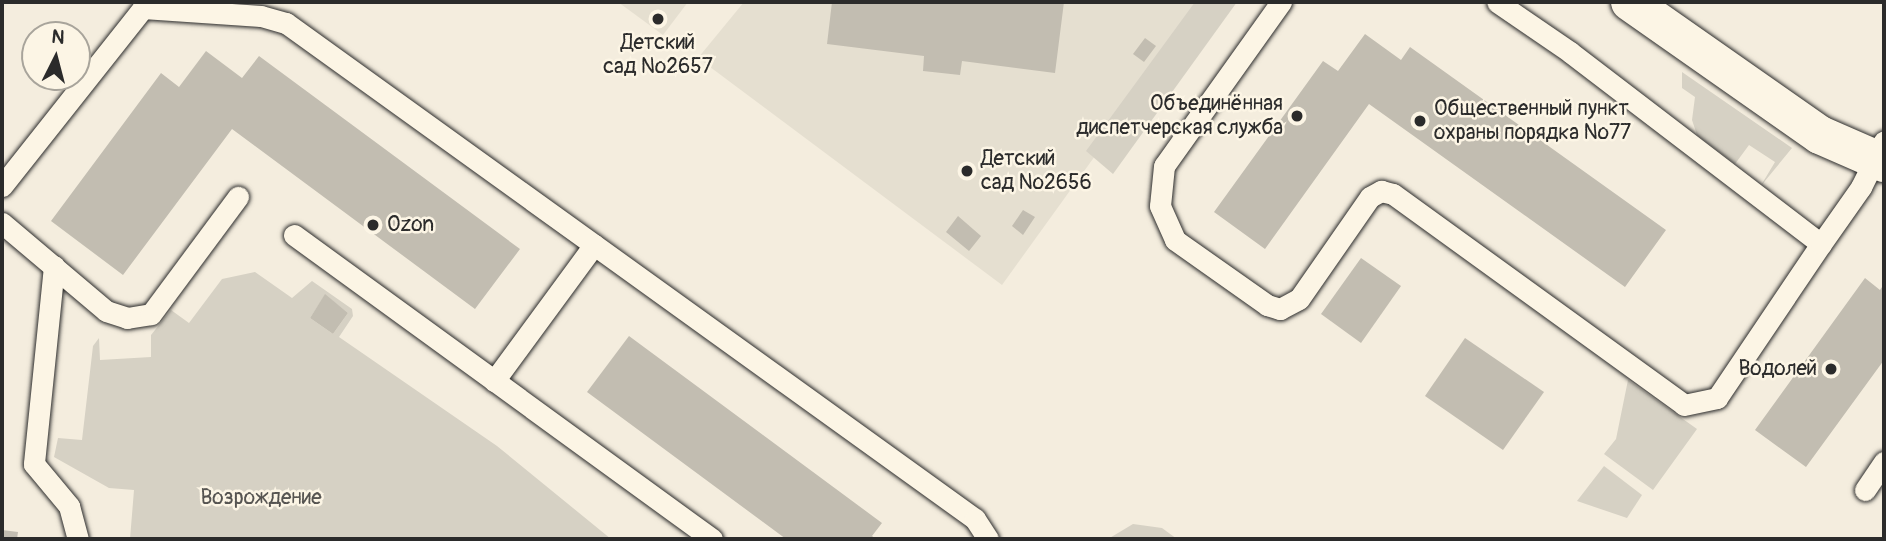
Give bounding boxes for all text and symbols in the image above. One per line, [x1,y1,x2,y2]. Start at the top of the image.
marker: Детский сад №2657 [650,11,666,27]
north arrow [21,21,91,91]
text: N [50,24,66,50]
place label: Детский сад №2657 [603,30,713,80]
place label: Объединённая диспетчерская служба [1076,91,1283,141]
place label: Общественный пункт охраны порядка №77 [1434,96,1631,146]
marker: Объединённая диспетчерская служба [1289,108,1305,124]
marker: Общественный пункт охраны порядка №77 [1412,113,1428,129]
place label: Детский сад №2656 [981,146,1092,196]
marker: Детский сад №2656 [959,163,975,179]
place label: Ozon [387,212,434,238]
marker: Ozon [365,217,381,233]
place label: Водолей [1738,356,1817,382]
marker: Водолей [1823,361,1839,377]
park label: Возрождение [200,485,322,511]

